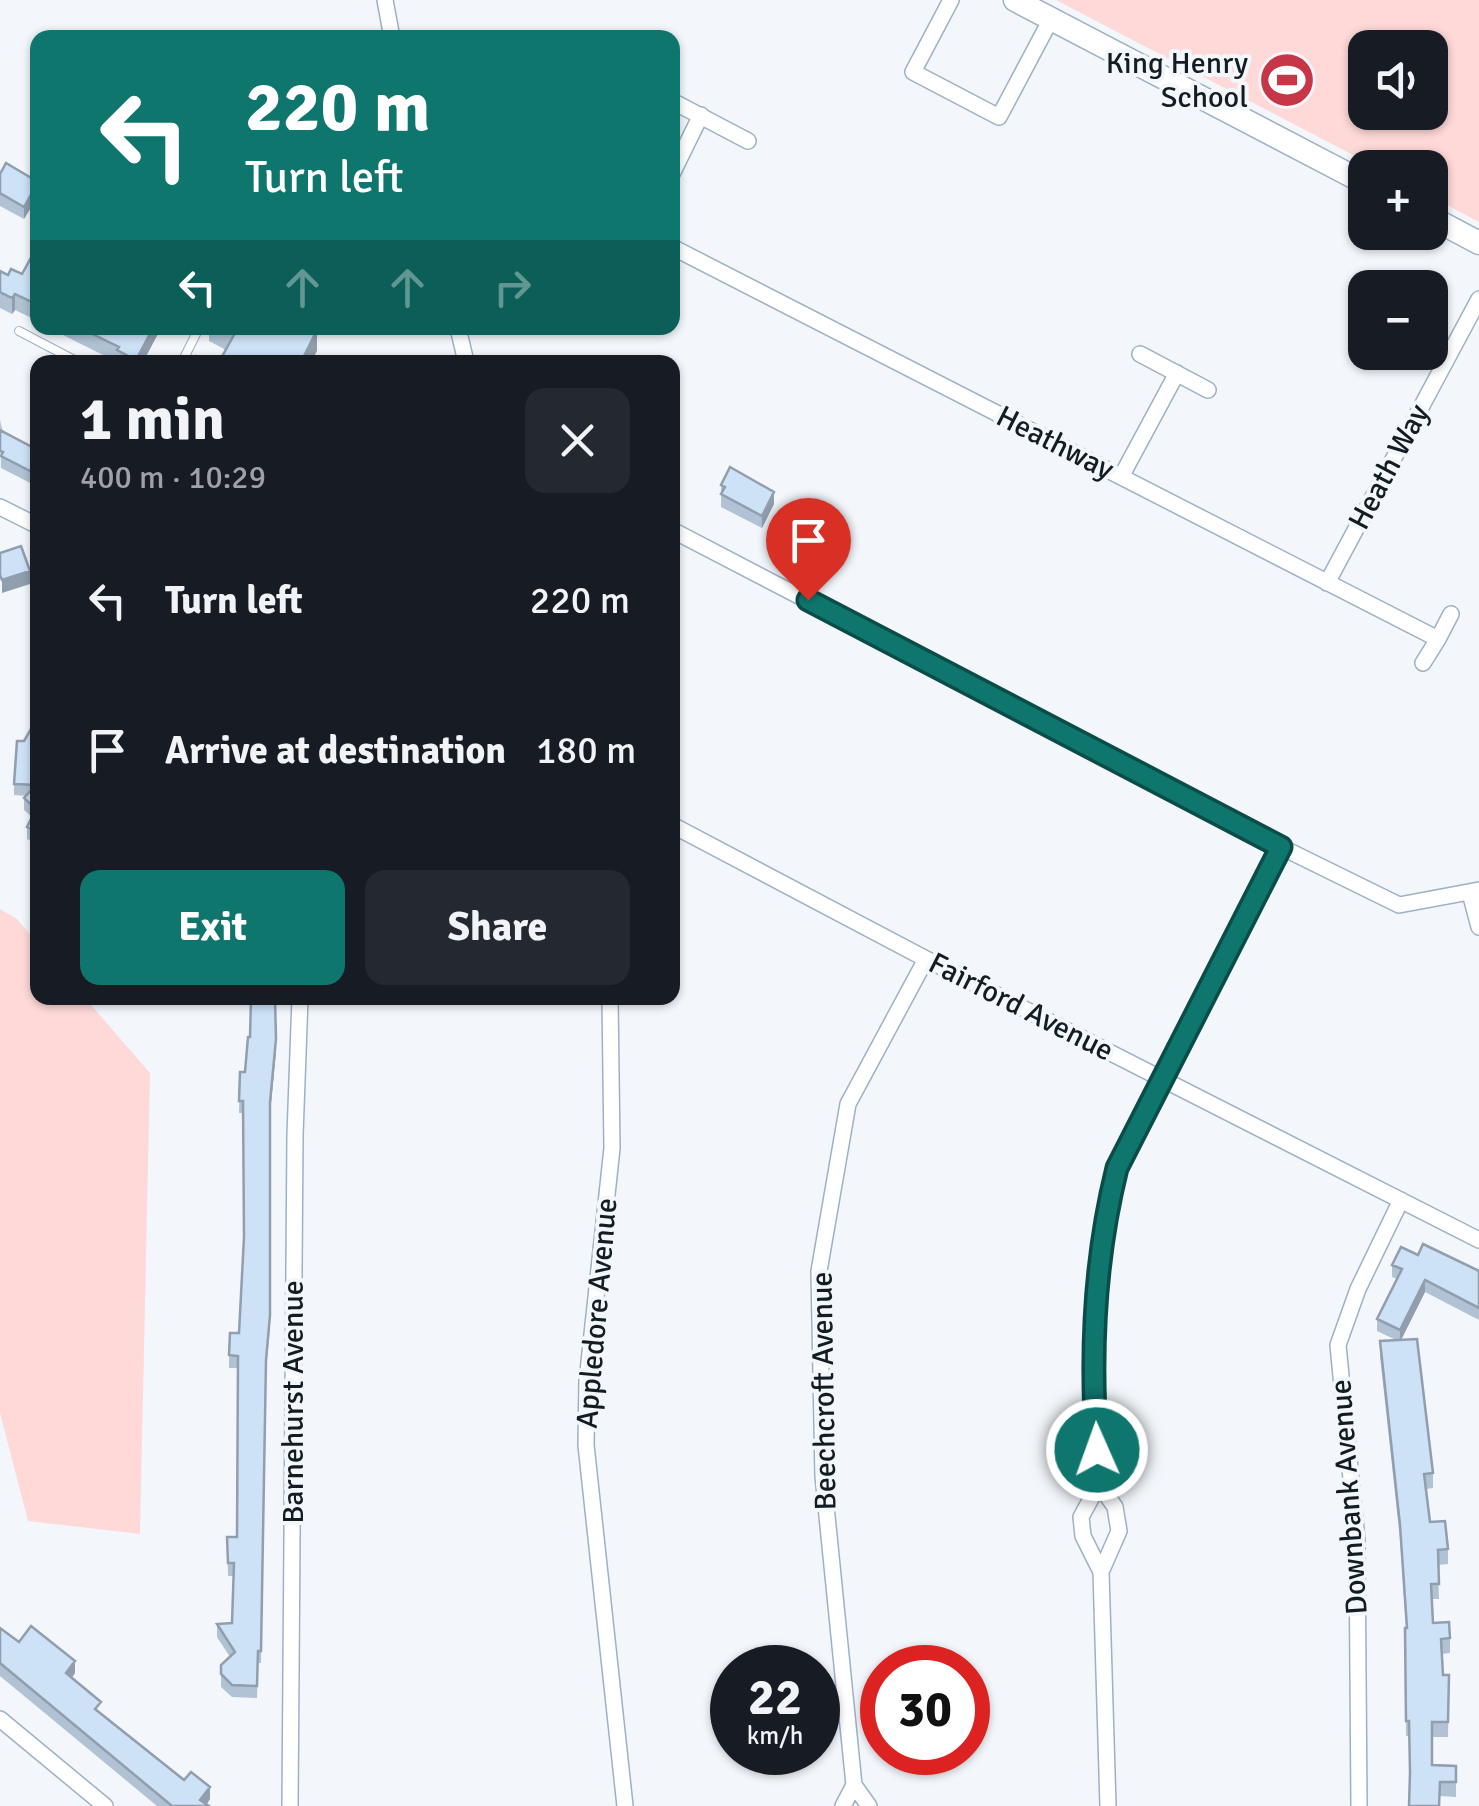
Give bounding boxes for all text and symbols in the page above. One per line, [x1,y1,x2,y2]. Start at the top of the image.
map controls [1348,30,1448,370]
button: sound [1348,30,1448,130]
place label: King Henry School [1106,45,1248,116]
sports icon: King Henry School [1257,50,1317,110]
text: 220 m [245,64,430,150]
icon: left [80,70,210,200]
text: Turn left [245,150,404,205]
button: + [1348,150,1448,250]
icon: left [170,260,225,315]
icon: ahead [275,260,330,315]
icon: ahead [380,260,435,315]
icon: right [485,260,540,315]
button: − [1348,270,1448,370]
text: 1 min [80,383,225,457]
button: close [525,388,630,493]
street label: Heathway [990,398,1120,488]
street label: Heath Way [1341,398,1437,536]
text: 400 m · 10:29 [80,458,266,497]
pin [766,498,851,601]
icon: arrive [781,513,836,568]
icon: left [80,573,135,628]
text: Turn left [165,577,303,624]
text: 220 m [530,577,630,624]
icon: arrive [80,723,135,778]
text: Arrive at destination [165,727,506,774]
text: 180 m [536,727,636,774]
button: Exit [80,870,345,985]
button: Share [365,870,630,985]
street label: Fairford Avenue [922,945,1120,1069]
street label: Appledore Avenue [568,1196,626,1430]
street label: Beechcroft Avenue [803,1271,845,1511]
street label: Barnehurst Avenue [275,1280,312,1524]
street label: Downbank Avenue [1322,1378,1376,1616]
position arrow [1045,1398,1149,1502]
speed limit sign: 30 [860,1645,990,1775]
text: 22 [748,1667,802,1729]
text: km/h [747,1720,803,1751]

